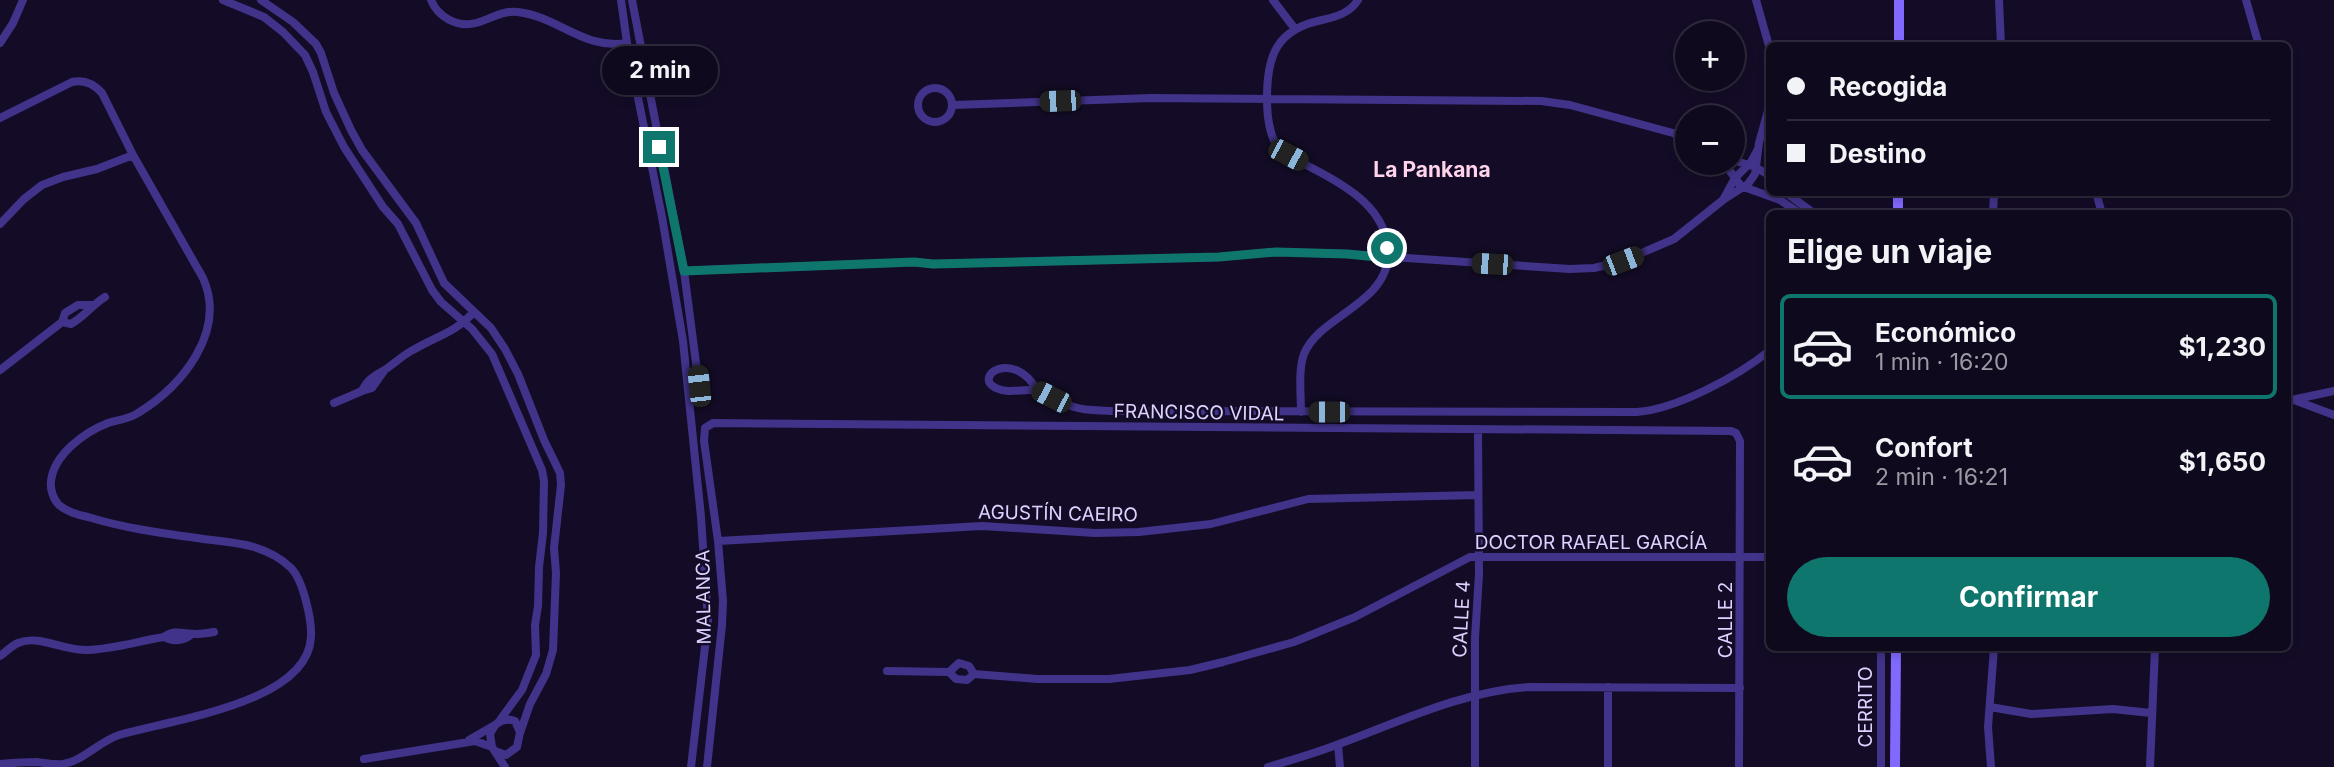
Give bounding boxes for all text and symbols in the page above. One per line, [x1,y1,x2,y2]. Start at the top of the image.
map controls [1675,21,1745,175]
button: + [1675,21,1745,91]
callout: 2 min [601,46,717,94]
text: 2 min [629,56,691,84]
text: Recogida [1829,71,1947,102]
car [1039,90,1082,112]
button: − [1675,105,1745,175]
route end [643,131,675,163]
car [1265,136,1312,174]
text: Destino [1829,138,1927,169]
district label: La Pankana [1373,157,1491,182]
route start [1371,232,1403,264]
text: Elige un viaje [1787,232,1992,271]
car [1600,244,1647,278]
car [1471,252,1514,276]
icon: car [1791,315,1854,378]
text: Económico [1875,317,2016,348]
text: $1,230 [2178,331,2266,362]
text: 1 min · 16:20 [1875,348,2008,376]
car [687,364,712,408]
car [1028,378,1075,416]
street label: FRANCISCO VIDAL [1113,400,1285,425]
car [1309,402,1351,423]
icon: car [1791,430,1854,493]
text: Confort [1875,432,1973,463]
text: $1,650 [2179,446,2266,477]
text: 2 min · 16:21 [1875,463,2008,491]
street label: AGUSTÍN CAEIRO [978,500,1138,526]
street label: DOCTOR RAFAEL GARCÍA [1475,530,1707,554]
street label: MALANCA [691,549,716,645]
button: Confirmar [1787,557,2270,637]
street label: CALLE 4 [1448,580,1475,658]
street label: CALLE 2 [1714,582,1737,658]
street label: CERRITO [1854,666,1877,748]

